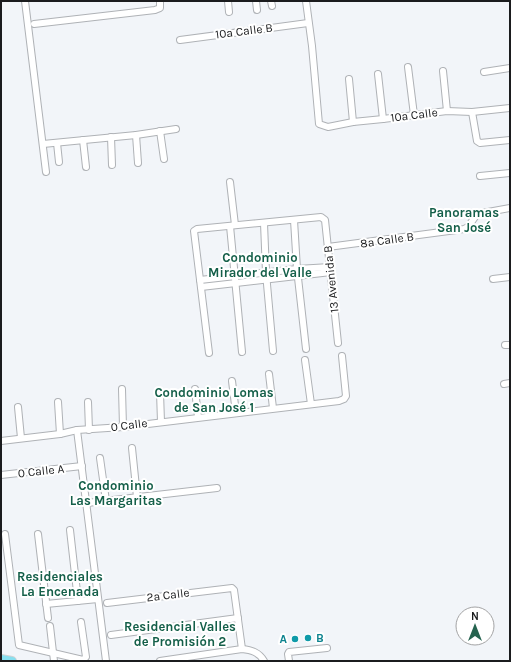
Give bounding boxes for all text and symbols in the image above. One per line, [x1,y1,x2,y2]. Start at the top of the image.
street label: 10a Calle B [215,21,273,41]
street label: 10a Calle [390,105,438,125]
district label: Panoramas San José [429,205,499,235]
street label: 8a Calle B [359,229,415,251]
street label: 13 Avenida B [321,245,341,313]
district label: Condominio Mirador del Valle [208,250,312,280]
district label: Condominio Lomas de San José 1 [154,385,274,415]
street label: 0 Calle [110,416,148,434]
street label: 0 Calle A [17,462,65,480]
district label: Condominio Las Margaritas [70,478,162,508]
district label: Residenciales La Encenada [17,569,103,599]
street label: 2a Calle [146,585,190,605]
north arrow [455,606,495,646]
text: N [471,610,479,623]
district label: Residencial Valles de Promisión 2 [124,619,236,649]
place label: B [316,631,324,645]
place label: A [279,632,287,646]
marker: B [303,633,313,643]
marker: A [290,634,300,644]

